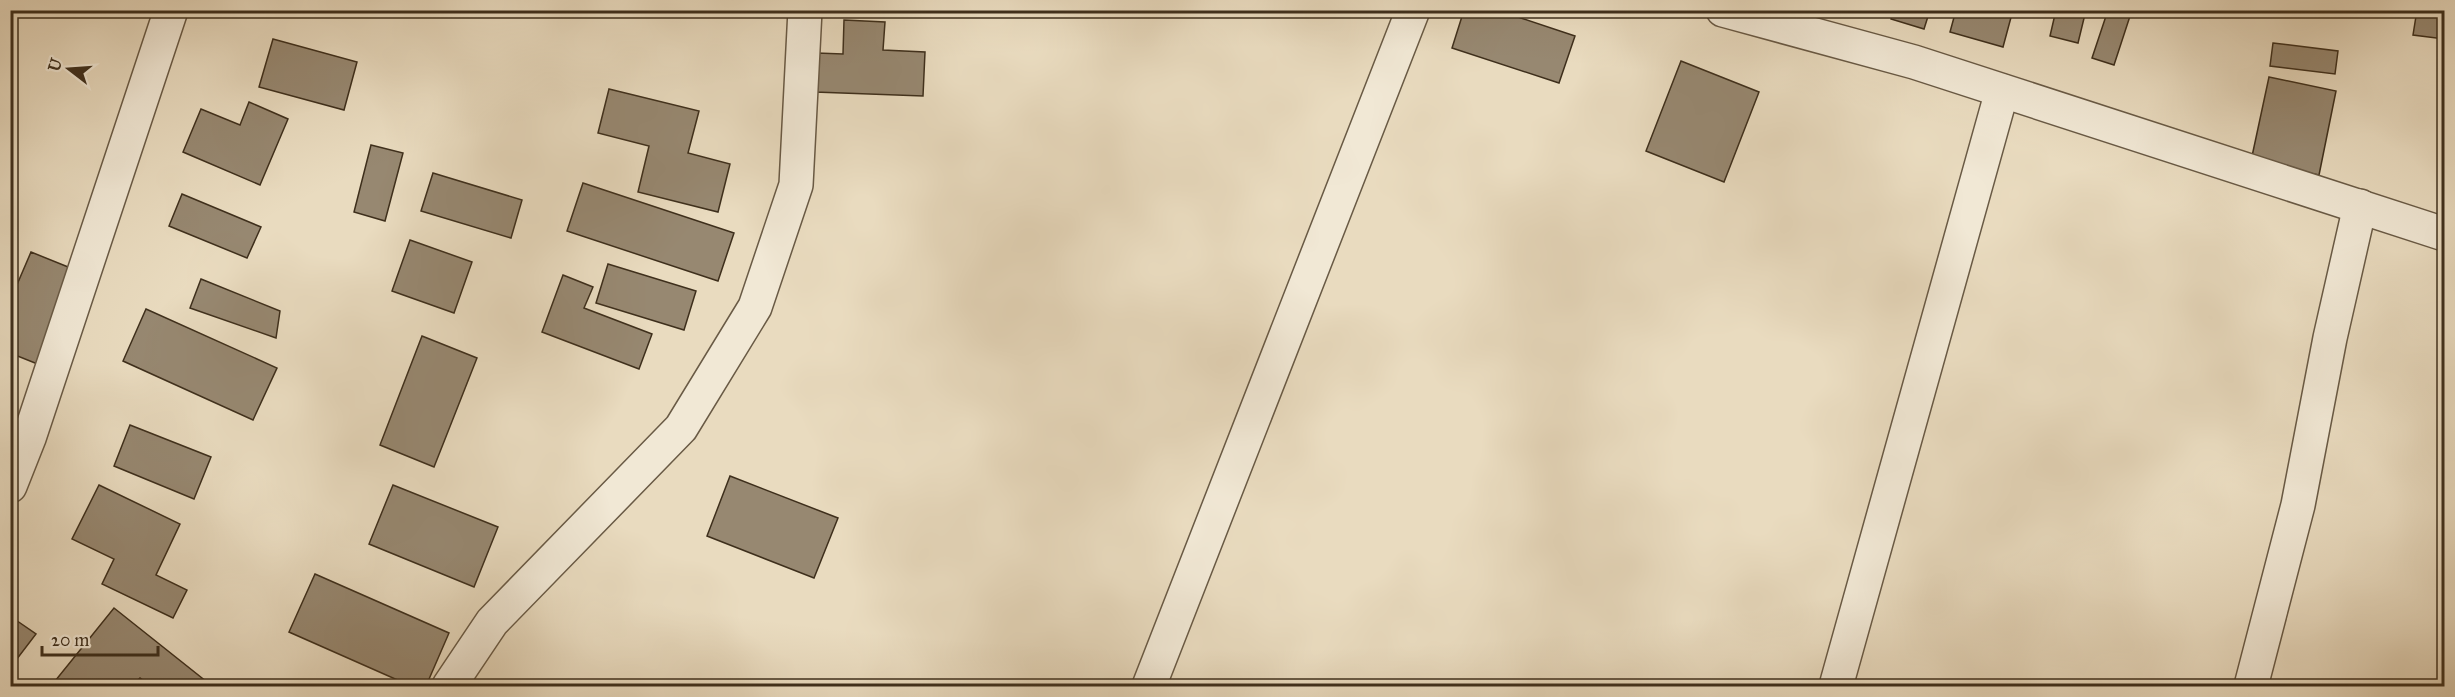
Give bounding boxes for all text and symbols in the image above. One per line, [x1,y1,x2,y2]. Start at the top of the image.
north arrow [39,39,99,99]
text: U [44,56,66,74]
scale bar [42,619,158,657]
text: 20 m [51,629,89,651]

